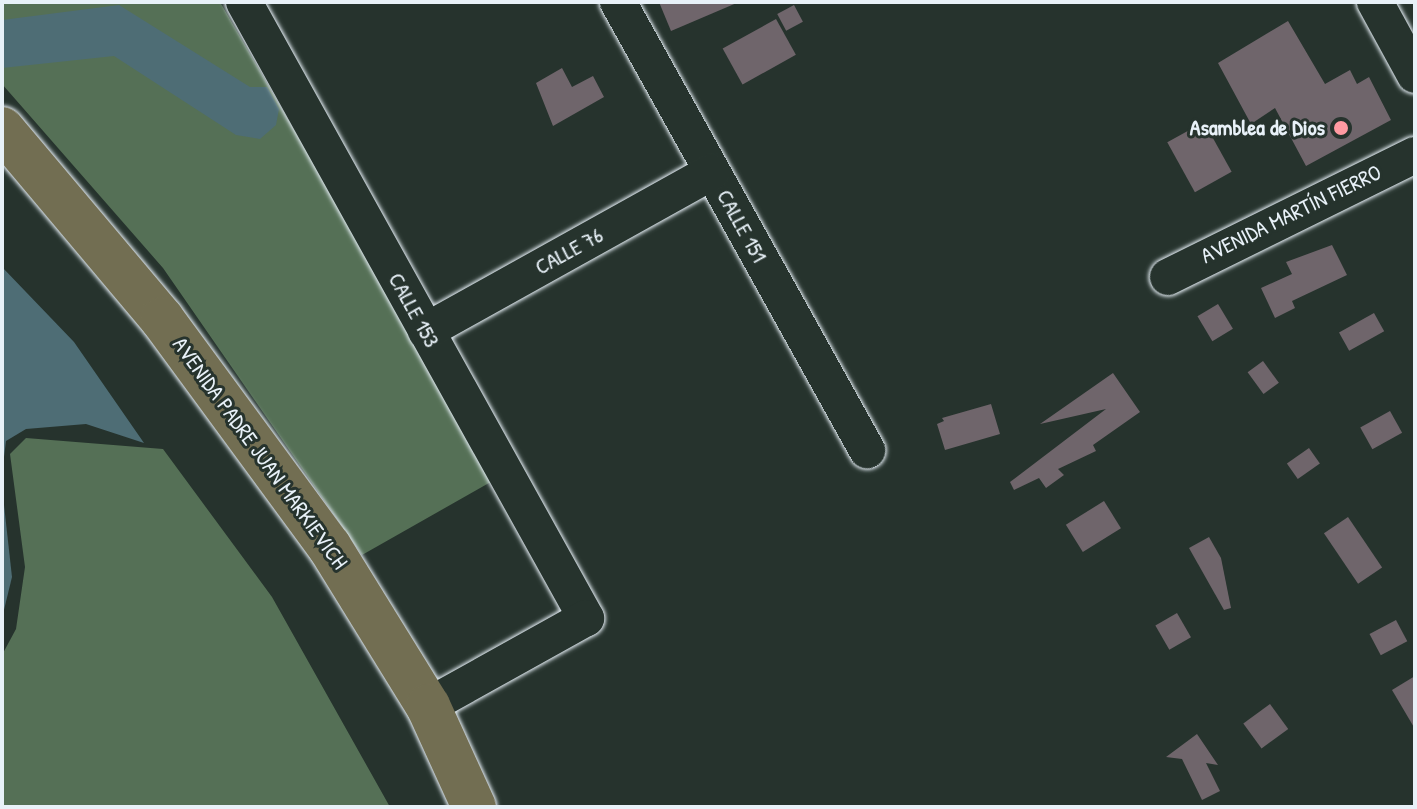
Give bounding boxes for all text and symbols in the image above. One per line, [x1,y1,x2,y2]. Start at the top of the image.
place label: Asamblea de Dios [1190,115,1325,141]
marker: Asamblea de Dios [1332,119,1350,137]
street label: AVENIDA MARTÍN FIERRO [1197,159,1385,269]
street label: CALLE 151 [711,185,773,267]
street label: CALLE 76 [530,222,608,280]
street label: CALLE 153 [383,268,445,352]
street label: AVENIDA PADRE JUAN MARKIEVICH [167,332,353,574]

